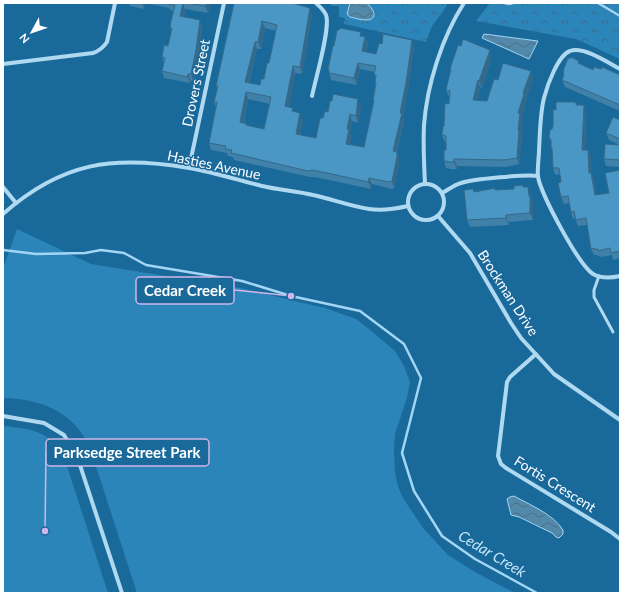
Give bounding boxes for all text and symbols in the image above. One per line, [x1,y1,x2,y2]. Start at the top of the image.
north arrow [12,12,52,52]
text: N [16,31,32,46]
street label: Drovers Street [178,38,213,128]
street label: Hasties Avenue [166,146,262,183]
street label: Brockman Drive [474,247,542,339]
callout: Cedar Creek [136,277,234,304]
text: Cedar Creek [144,281,227,299]
callout: Parksedge Street Park [46,439,209,466]
text: Parksedge Street Park [53,443,202,461]
street label: Fortis Crescent [511,452,599,515]
water label: Cedar Creek [455,526,530,581]

